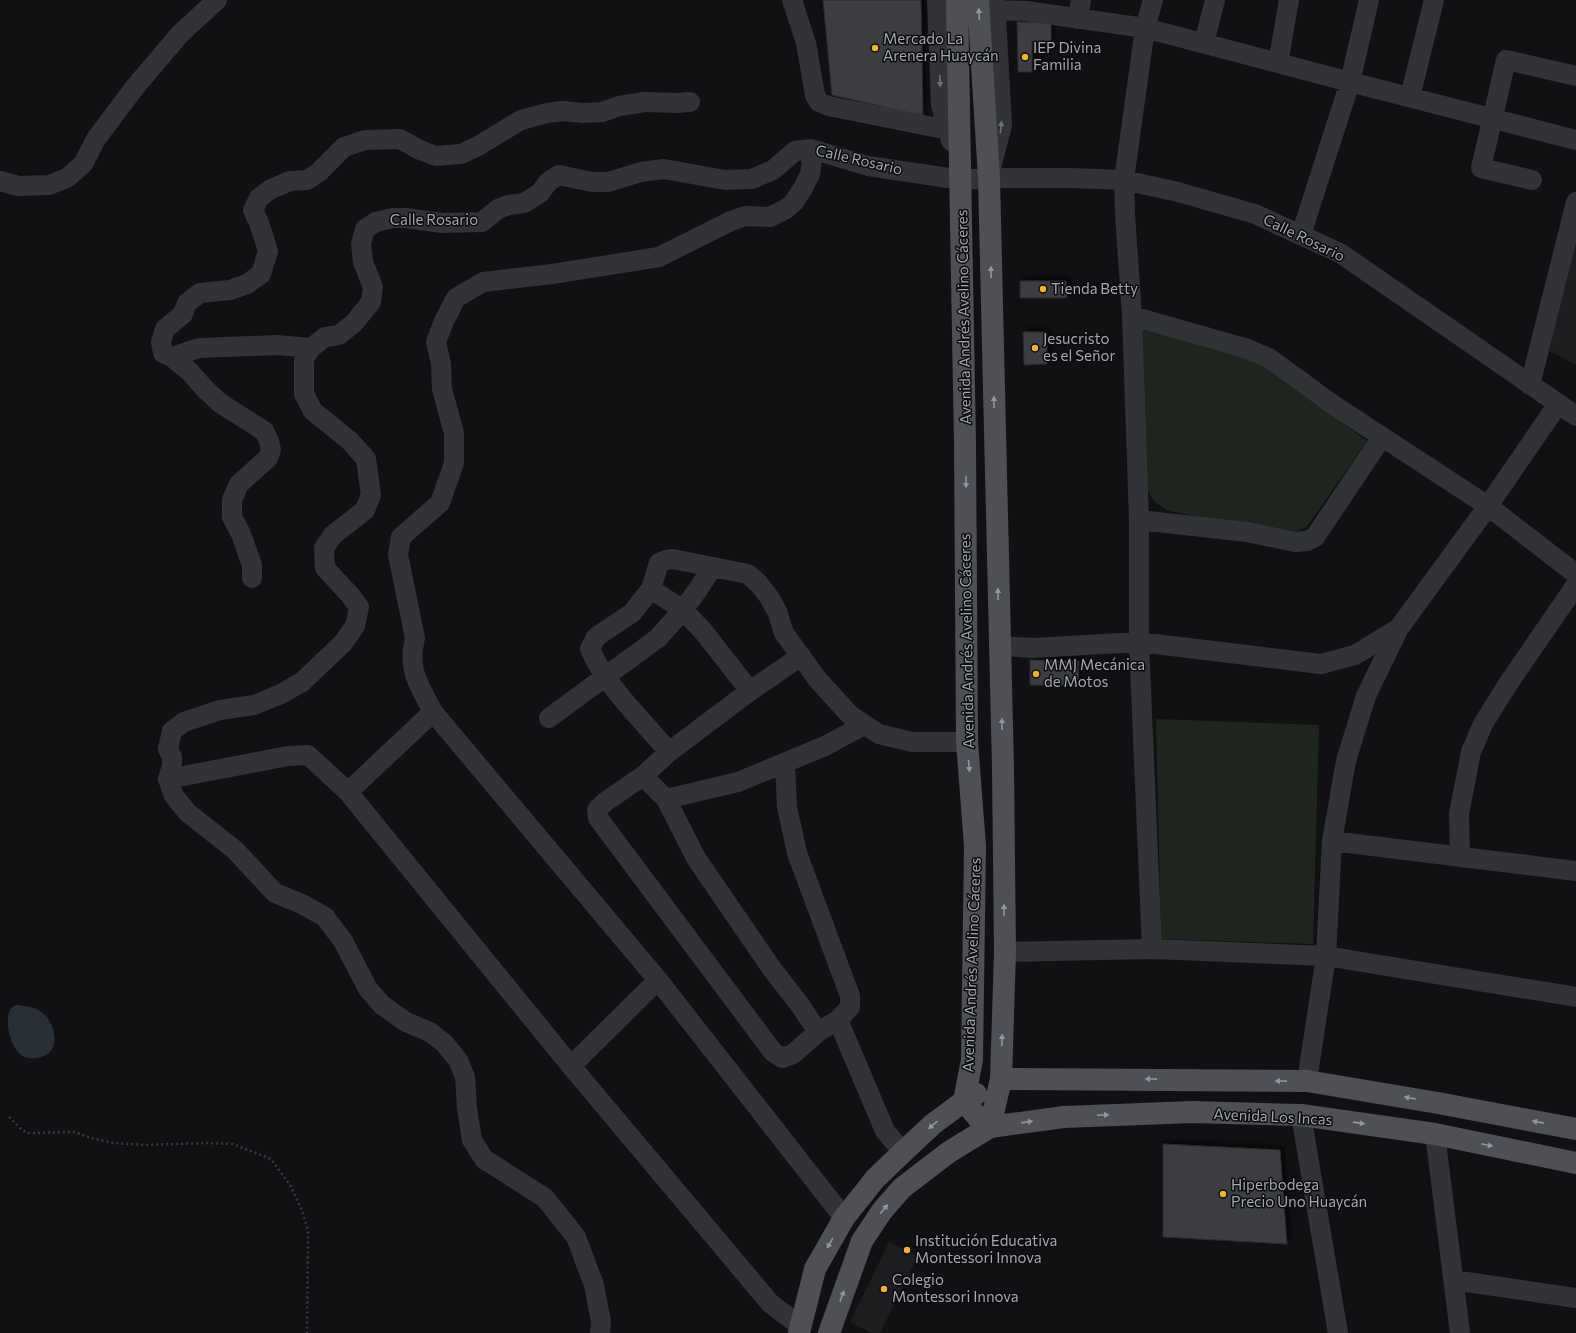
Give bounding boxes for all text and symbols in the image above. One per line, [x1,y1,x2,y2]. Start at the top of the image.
one-way arrow [976,7,982,20]
place label: Mercado La Arenera Huaycán [883,29,999,64]
place label: IEP Divina Familia [1033,38,1101,73]
marker: Mercado La Arenera Huaycán [870,43,880,53]
marker: IEP Divina Familia [1020,52,1030,62]
one-way arrow [937,75,943,88]
one-way arrow [998,121,1004,133]
street label: Calle Rosario [814,140,904,178]
street label: Avenida Andrés Avelino Cáceres [952,209,974,425]
street label: Calle Rosario [390,210,478,228]
street label: Calle Rosario [1261,210,1348,265]
one-way arrow [988,265,994,278]
place label: Tienda Betty [1051,279,1138,297]
marker: Tienda Betty [1038,284,1048,294]
place label: Jesucristo es el Señor [1043,329,1115,364]
marker: Jesucristo es el Señor [1030,343,1040,353]
one-way arrow [991,395,997,408]
one-way arrow [963,476,969,489]
street label: Avenida Andrés Avelino Cáceres [955,533,977,749]
one-way arrow [995,588,1002,600]
place label: MMJ Mecánica de Motos [1044,655,1145,690]
marker: MMJ Mecánica de Motos [1031,669,1041,679]
one-way arrow [998,718,1005,730]
one-way arrow [965,760,972,772]
street label: Avenida Andrés Avelino Cáceres [958,857,984,1073]
one-way arrow [1001,903,1007,916]
one-way arrow [999,1033,1005,1046]
one-way arrow [1144,1076,1157,1082]
one-way arrow [1274,1078,1287,1084]
one-way arrow [1404,1095,1416,1101]
street label: Avenida Los Incas [1213,1104,1333,1128]
one-way arrow [1097,1112,1109,1119]
one-way arrow [1021,1119,1033,1125]
one-way arrow [1532,1119,1544,1125]
one-way arrow [1352,1120,1365,1126]
one-way arrow [928,1121,938,1130]
one-way arrow [1481,1142,1493,1148]
place label: Hiperbodega Precio Uno Huaycán [1231,1175,1367,1210]
marker: Hiperbodega Precio Uno Huaycán [1218,1189,1228,1199]
one-way arrow [879,1204,888,1214]
place label: Institución Educativa Montessori Innova [915,1231,1057,1266]
one-way arrow [826,1237,833,1249]
marker: Institución Educativa Montessori Innova [902,1245,912,1255]
place label: Colegio Montessori Innova [892,1270,1019,1305]
marker: Colegio Montessori Innova [879,1284,889,1294]
one-way arrow [839,1290,845,1302]

